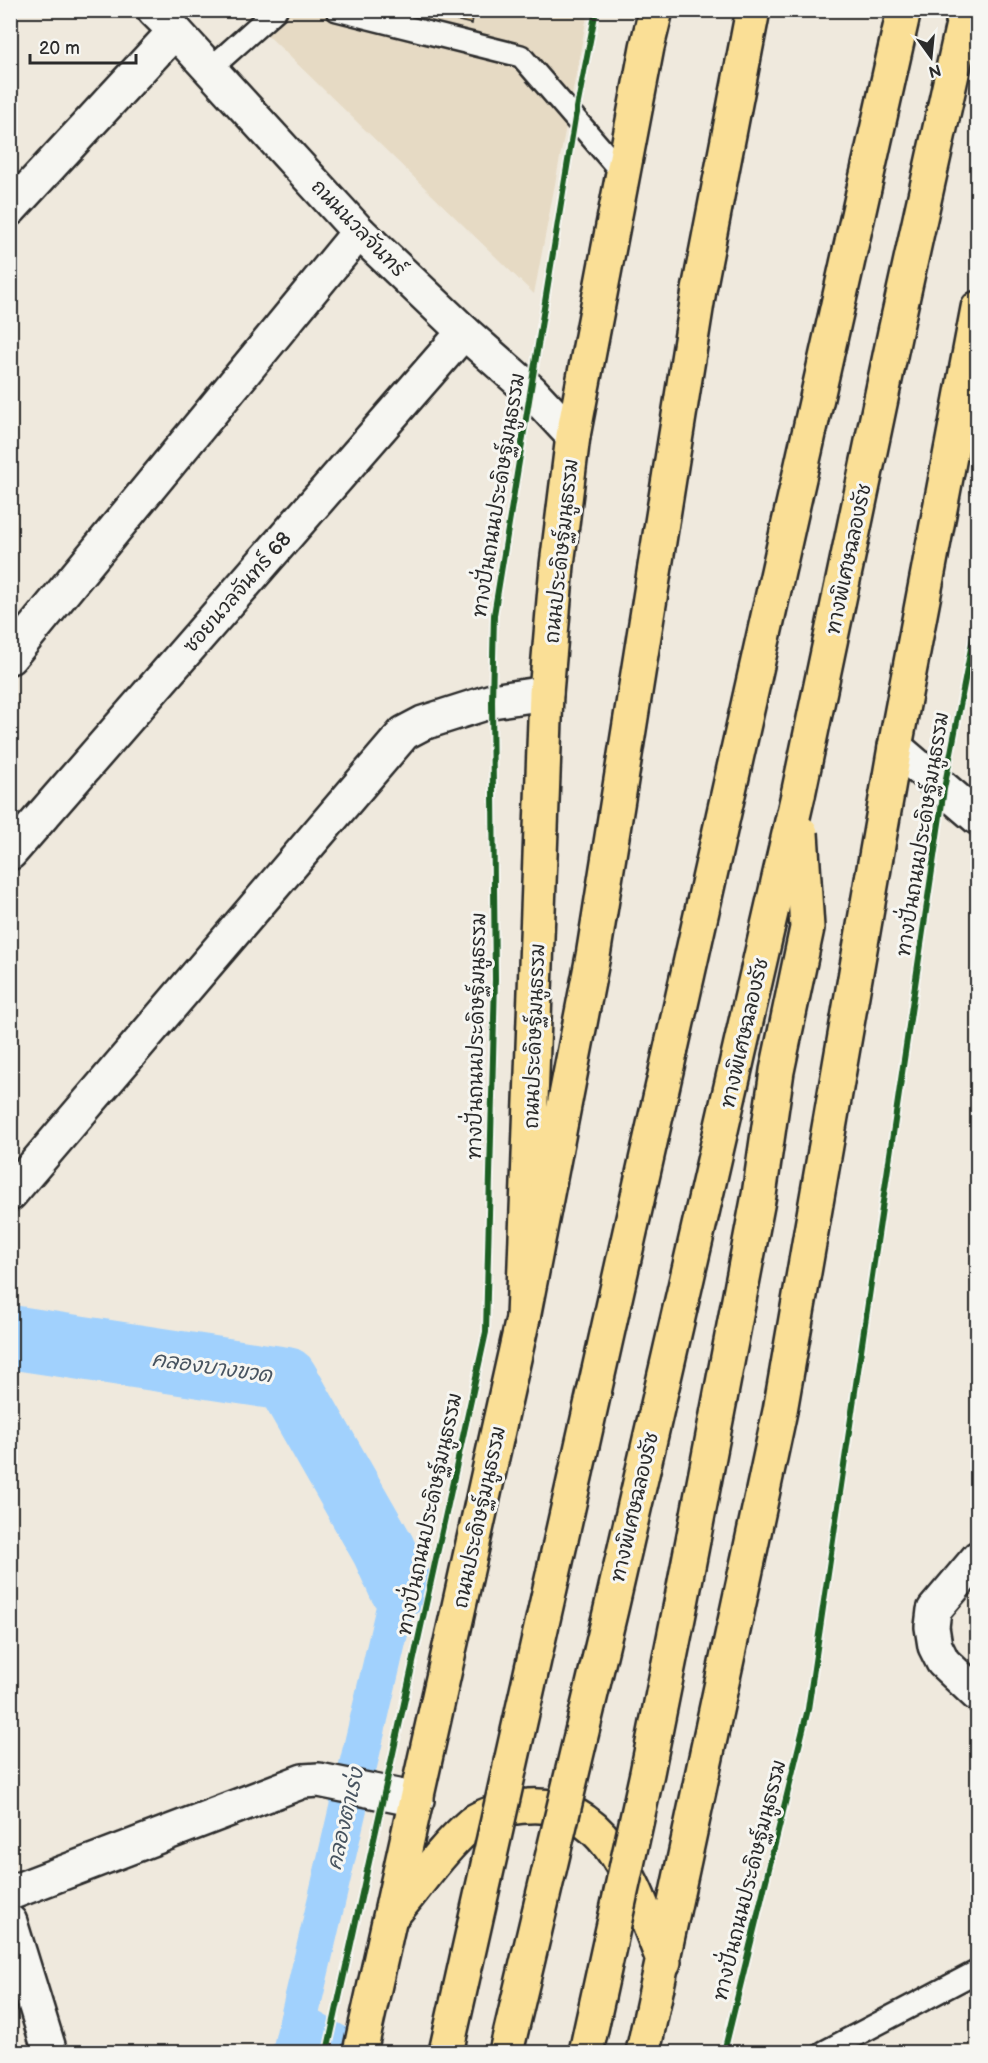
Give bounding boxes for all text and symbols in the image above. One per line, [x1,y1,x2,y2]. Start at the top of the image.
scale bar [30,27,136,65]
north arrow [901,27,961,87]
text: 20 m [39,38,80,59]
text: N [926,59,943,81]
street label: ถนนนวลจันทร์ [306,174,413,283]
street label: ทางปั่นถนนประดิษฐ์มนูธรรม [461,370,533,620]
street label: ถนนประดิษฐ์มนูธรรม [538,457,587,645]
street label: ทางพิเศษฉลองรัช [820,481,877,637]
street label: ซอยนวลจันทร์ 68 [177,526,297,658]
street label: ทางปั่นถนนประดิษฐ์มนูธรรม [885,709,957,959]
street label: ทางปั่นถนนประดิษฐ์มนูธรรม [456,912,494,1160]
street label: ถนนประดิษฐ์มนูธรรม [518,943,553,1129]
street label: ทางพิเศษฉลองรัช [715,955,774,1111]
water label: คลองบางขวด [150,1347,275,1389]
street label: ทางปั่นถนนประดิษฐ์มนูธรรม [386,1389,470,1638]
street label: ถนนประดิษฐ์มนูธรรม [447,1423,514,1611]
street label: ทางพิเศษฉลองรัช [605,1429,664,1585]
street label: ทางปั่นถนนประดิษฐ์มนูธรรม [702,1756,794,2004]
water label: คลองตาเร่ง [321,1764,370,1872]

